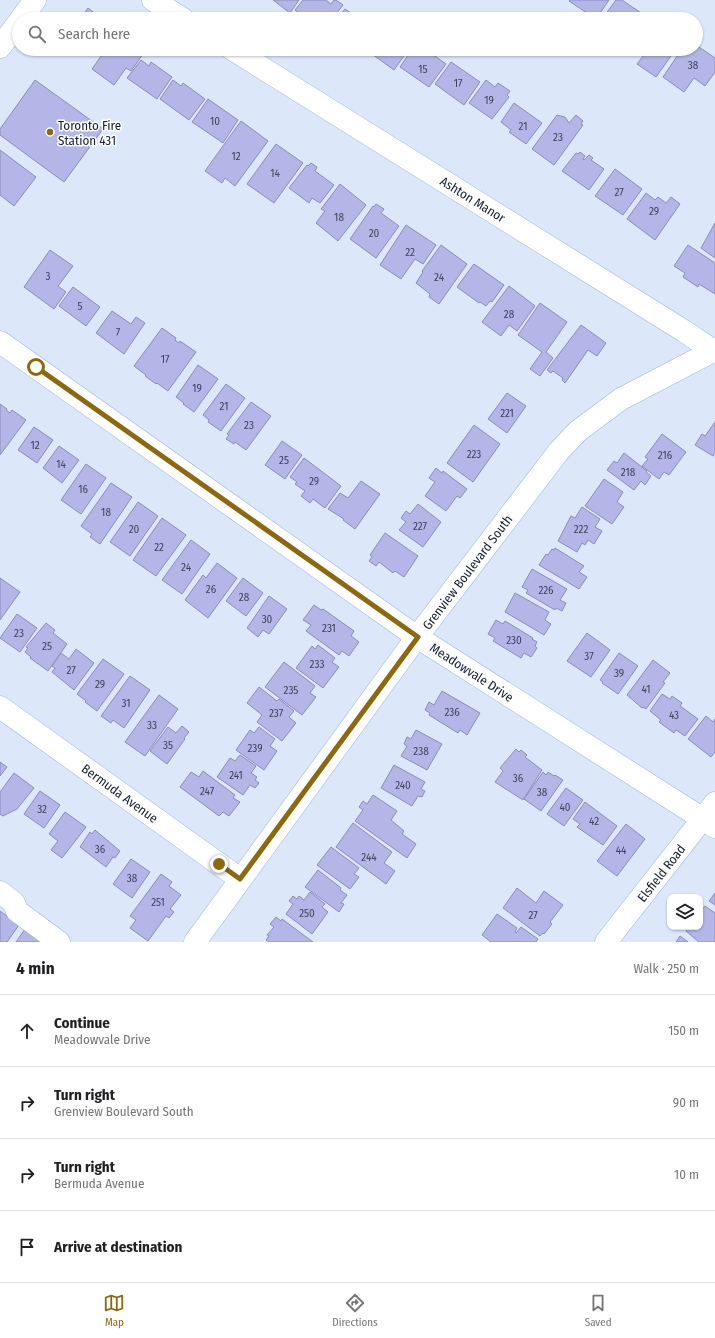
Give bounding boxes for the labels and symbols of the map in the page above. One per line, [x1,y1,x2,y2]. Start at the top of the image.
house number: 38 [688,59,699,72]
house number: 15 [418,63,428,76]
house number: 17 [454,77,463,90]
house number: 19 [484,94,494,107]
house number: 10 [210,115,220,128]
place label: Toronto Fire Station 431 [58,118,121,148]
house number: 21 [519,120,527,133]
marker: Toronto Fire Station 431 [45,127,55,137]
house number: 23 [553,131,563,144]
house number: 12 [231,150,241,163]
house number: 14 [270,167,280,180]
street label: Ashton Manor [437,173,508,226]
house number: 27 [614,186,624,199]
house number: 29 [649,205,659,218]
house number: 18 [334,211,344,224]
house number: 20 [369,227,380,240]
house number: 22 [405,246,415,259]
house number: 3 [46,270,51,283]
house number: 24 [434,271,445,284]
house number: 5 [77,300,83,313]
house number: 28 [504,308,515,321]
house number: 7 [116,326,121,339]
house number: 17 [161,353,170,366]
route start [27,358,45,376]
house number: 19 [192,382,202,395]
house number: 21 [220,400,228,413]
house number: 221 [500,407,514,420]
house number: 23 [244,419,254,432]
house number: 12 [30,439,40,452]
house number: 223 [467,448,481,461]
house number: 216 [658,449,673,462]
house number: 25 [279,454,289,467]
house number: 14 [56,458,66,471]
house number: 218 [621,466,636,479]
house number: 29 [309,475,319,488]
house number: 16 [78,483,88,496]
house number: 18 [101,506,111,519]
street label: Grenview Boulevard South [419,512,515,633]
house number: 227 [413,520,428,533]
house number: 20 [129,523,140,536]
house number: 222 [574,523,588,536]
house number: 22 [154,541,164,554]
house number: 24 [181,561,192,574]
house number: 26 [206,583,217,596]
house number: 226 [538,584,554,597]
house number: 28 [239,591,250,604]
house number: 30 [262,613,273,626]
house number: 231 [322,622,336,635]
house number: 23 [14,627,24,640]
house number: 230 [506,634,522,647]
house number: 25 [42,640,52,653]
street label: Meadowvale Drive [427,640,516,705]
house number: 37 [584,650,594,663]
house number: 233 [310,658,324,671]
house number: 27 [66,664,76,677]
house number: 39 [614,667,624,680]
house number: 29 [95,678,105,691]
house number: 41 [641,683,651,696]
house number: 235 [284,684,298,697]
house number: 31 [122,697,131,710]
house number: 236 [444,706,460,719]
house number: 237 [269,707,284,720]
house number: 43 [669,709,679,722]
house number: 33 [147,719,157,732]
house number: 35 [163,739,173,752]
house number: 239 [247,742,263,755]
house number: 238 [413,745,429,758]
street label: Bermuda Avenue [79,761,161,826]
house number: 241 [229,769,243,782]
house number: 36 [513,772,524,785]
house number: 240 [395,779,411,792]
house number: 247 [200,785,215,798]
house number: 38 [537,786,548,799]
house number: 40 [559,801,571,814]
house number: 32 [37,803,47,816]
house number: 42 [589,815,599,828]
street label: Elsfield Road [634,842,688,905]
house number: 36 [95,843,106,856]
house number: 44 [616,844,627,857]
house number: 244 [361,851,377,864]
route end [210,855,228,873]
house number: 38 [127,872,138,885]
house number: 251 [151,896,165,909]
house number: 250 [299,907,315,920]
house number: 27 [528,909,538,922]

